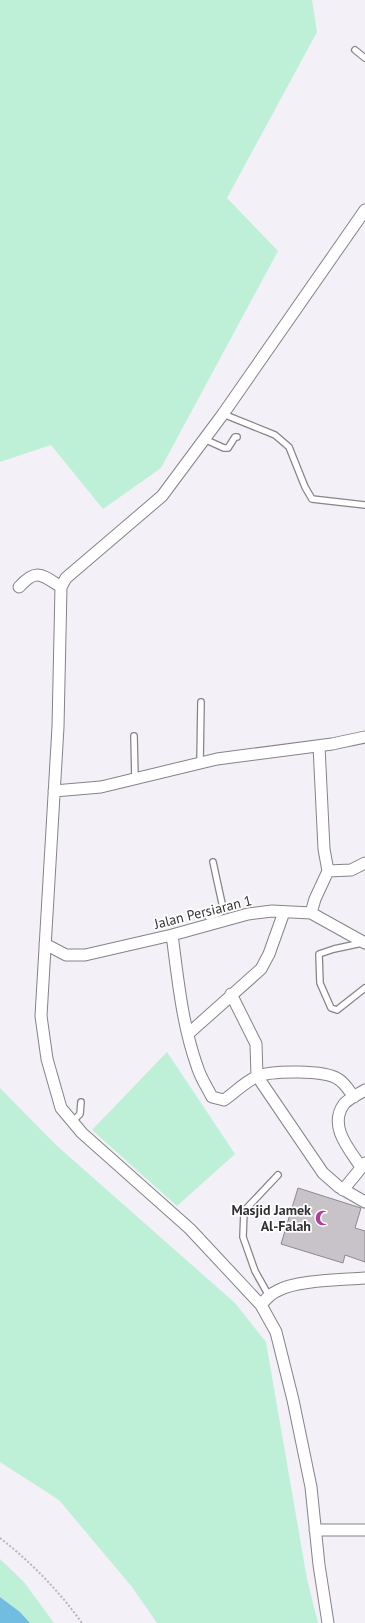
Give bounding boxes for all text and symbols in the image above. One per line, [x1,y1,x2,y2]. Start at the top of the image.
street label: Jalan Persiaran 1 [151,891,254,933]
place label: Masjid Jamek Al-Falah [231,1201,311,1235]
mosque icon: Masjid Jamek Al-Falah [314,1209,332,1227]

